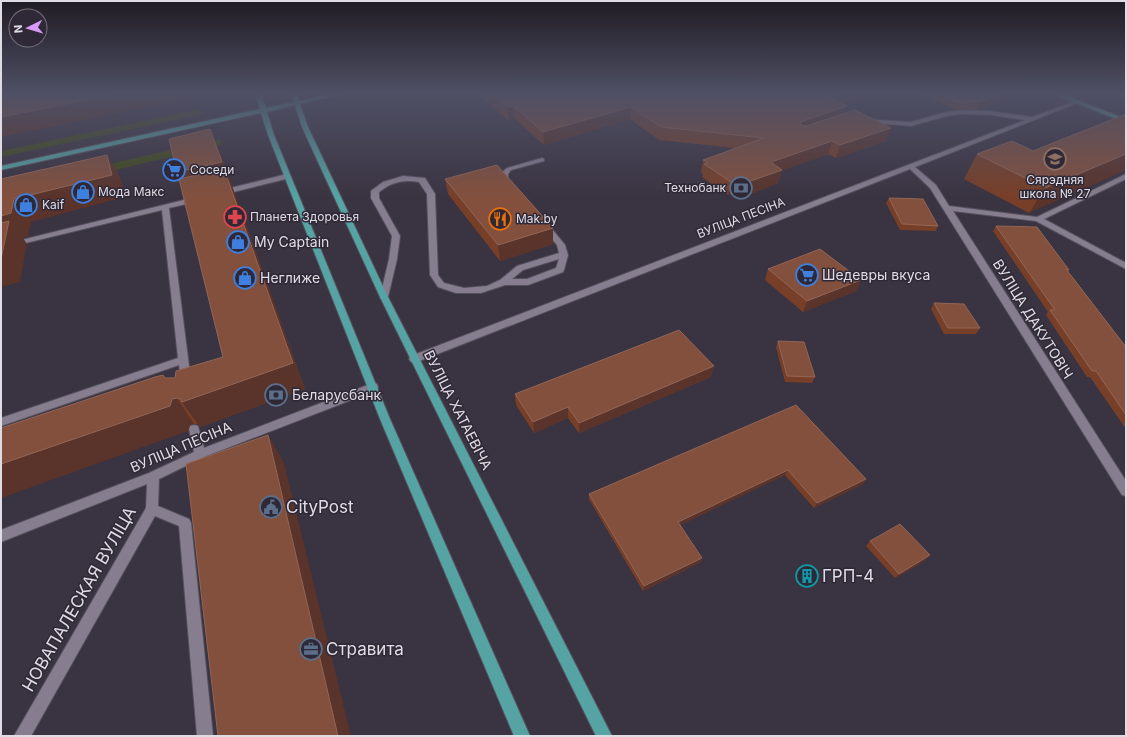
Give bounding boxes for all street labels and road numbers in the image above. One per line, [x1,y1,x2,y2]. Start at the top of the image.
street label: ВУЛІЦА ПЕСІНА [695,194,787,241]
street label: ВУЛІЦА ДАКУТОВІЧ [990,256,1077,382]
street label: ВУЛІЦА ХАТАЕВІЧА [421,347,496,473]
street label: ВУЛІЦА ПЕСІНА [127,417,234,476]
street label: НОВАПАЛЕСКАЯ ВУЛІЦА [18,503,140,695]

